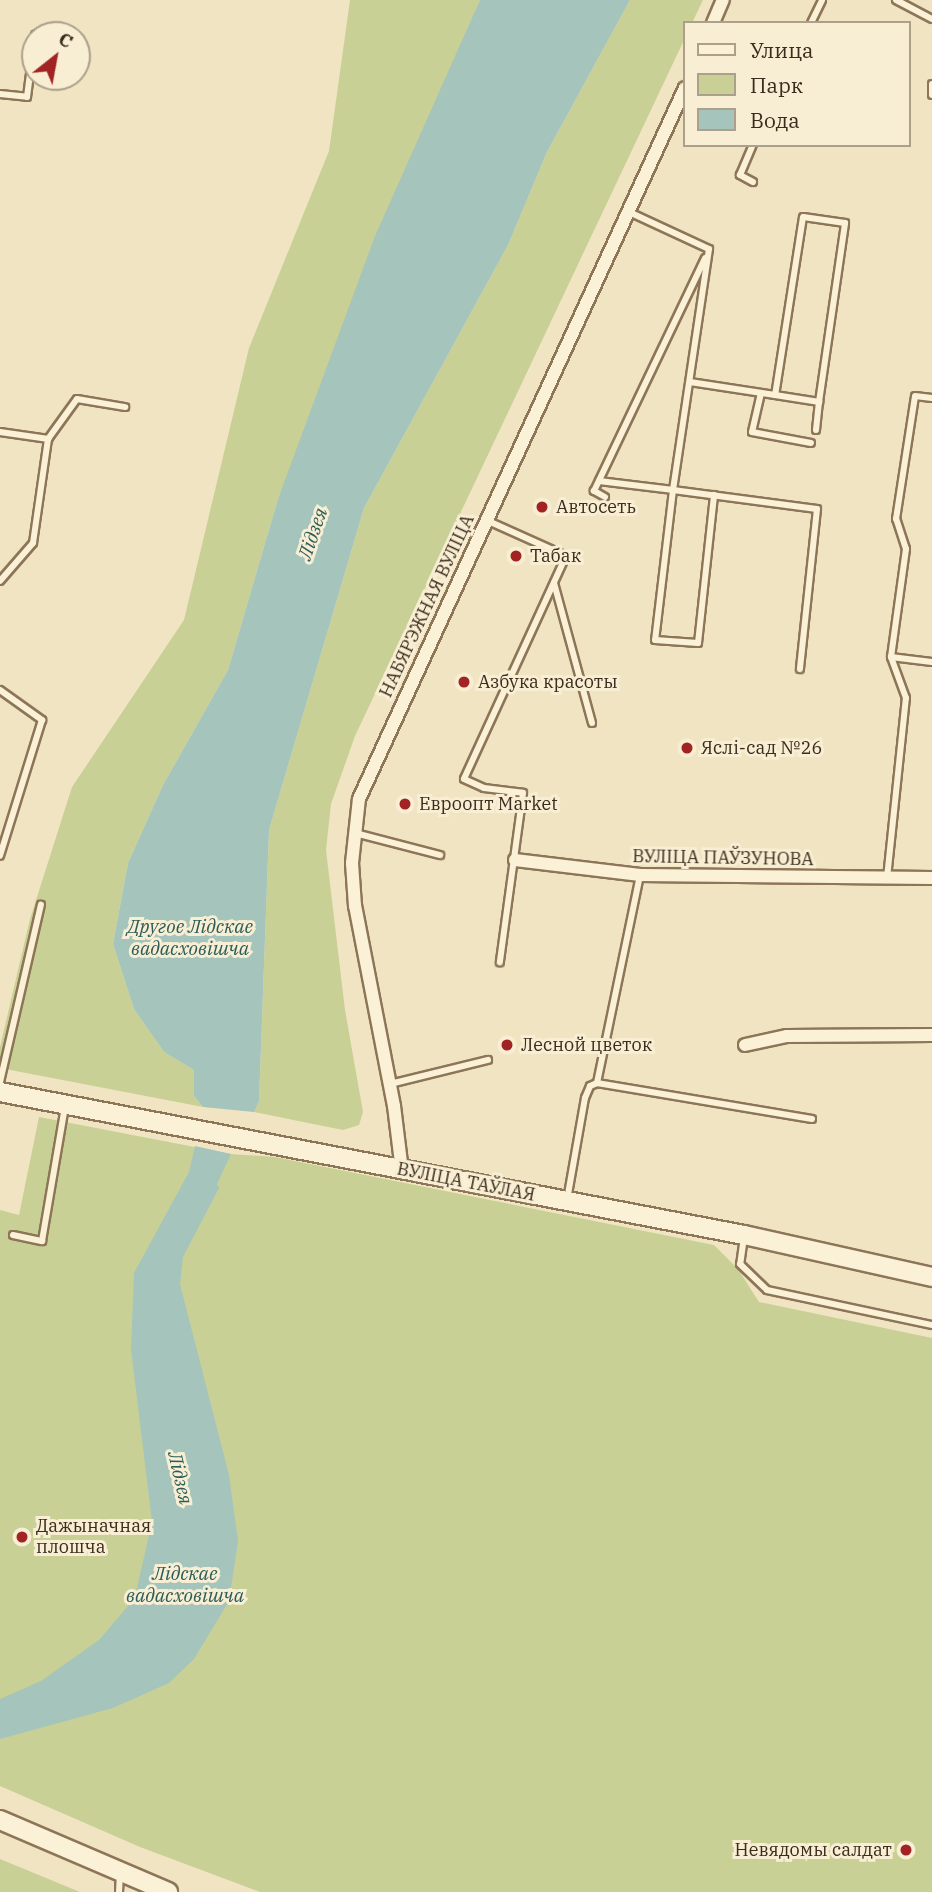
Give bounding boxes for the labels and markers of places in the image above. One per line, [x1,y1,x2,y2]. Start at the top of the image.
place label: Автосеть [556,496,636,518]
marker: Автосеть [534,499,550,515]
place label: Табак [530,545,581,567]
marker: Табак [508,548,524,564]
place label: Азбука красоты [478,671,618,693]
marker: Азбука красоты [456,674,472,690]
place label: Яслі-сад №26 [701,737,822,759]
marker: Яслі-сад №26 [679,740,695,756]
place label: Евроопт Market [419,793,557,815]
marker: Евроопт Market [397,796,413,812]
place label: Лесной цветок [521,1034,652,1056]
marker: Лесной цветок [499,1037,515,1053]
place label: Дажыначная плошча [36,1516,151,1558]
marker: Дажыначная плошча [14,1529,30,1545]
place label: Невядомы салдат [735,1839,892,1861]
marker: Невядомы салдат [898,1842,914,1858]

